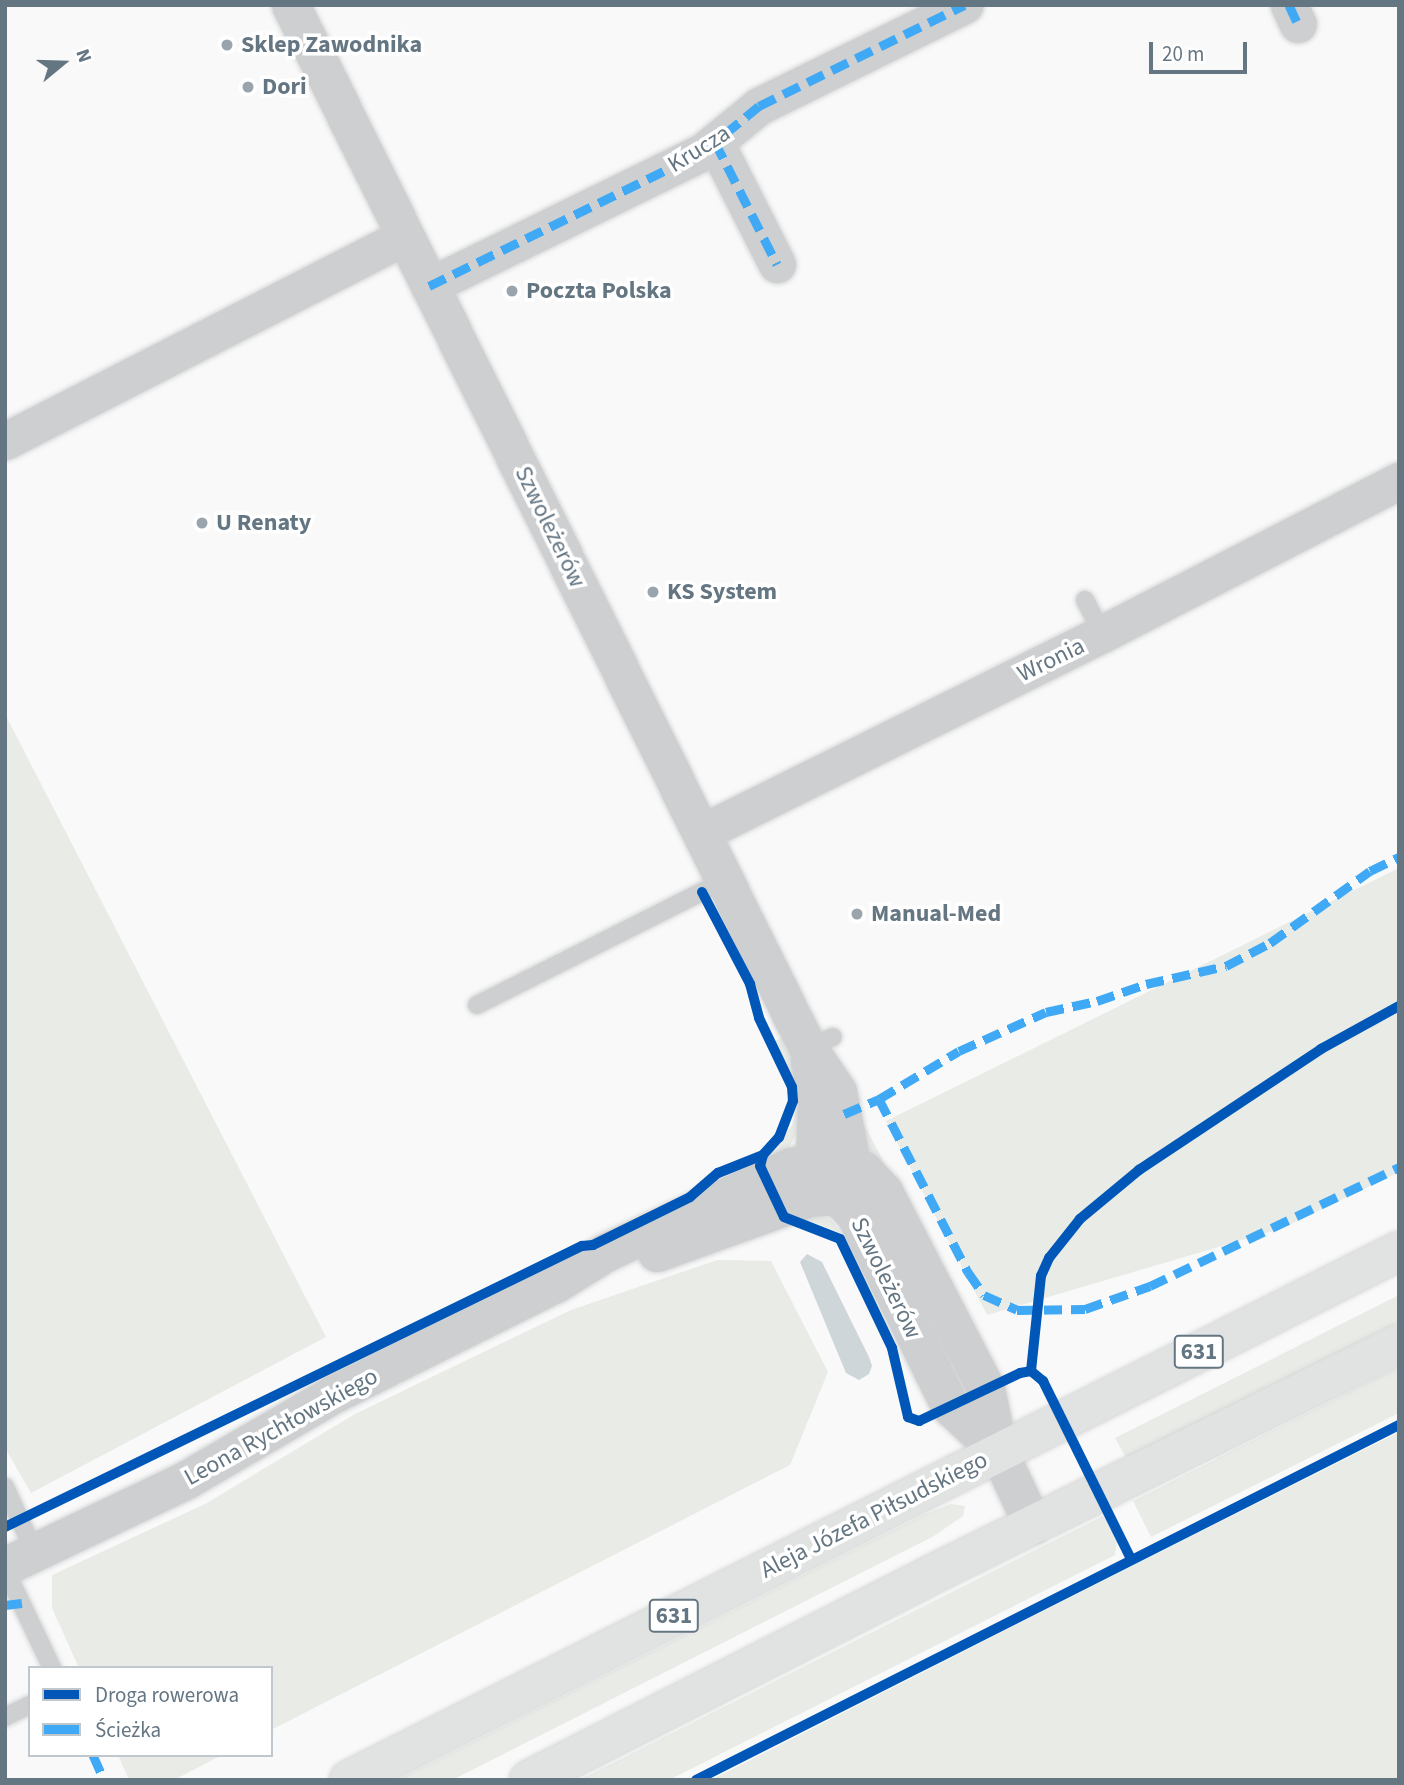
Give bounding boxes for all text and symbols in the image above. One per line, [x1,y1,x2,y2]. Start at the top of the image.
north arrow [28,28,98,98]
scale bar [1152,28,1250,72]
place label: Sklep Zawodnika [241,31,422,59]
marker: Sklep Zawodnika [219,37,235,53]
text: 20 m [1162,39,1204,69]
text: N [69,46,98,66]
place label: Dori [262,73,307,101]
marker: Dori [240,79,256,95]
street label: Krucza [663,119,735,179]
place label: Poczta Polska [526,277,672,305]
marker: Poczta Polska [504,283,520,299]
street label: Szwoleżerów [508,462,592,592]
place label: U Renaty [216,509,311,537]
marker: U Renaty [194,515,210,531]
place label: KS System [667,578,777,606]
marker: KS System [645,584,661,600]
street label: Wronia [1013,631,1089,689]
place label: Manual-Med [871,900,1001,928]
marker: Manual-Med [849,906,865,922]
street label: Szwoleżerów [844,1213,928,1343]
road number: 631 [1173,1332,1225,1372]
street label: Leona Rychłowskiego [179,1362,383,1492]
street label: Aleja Józefa Piłsudskiego [756,1445,992,1585]
road number: 631 [648,1596,700,1636]
legend [28,1666,273,1757]
text: Droga rowerowa [95,1680,239,1710]
text: Ścieżka [95,1715,161,1745]

